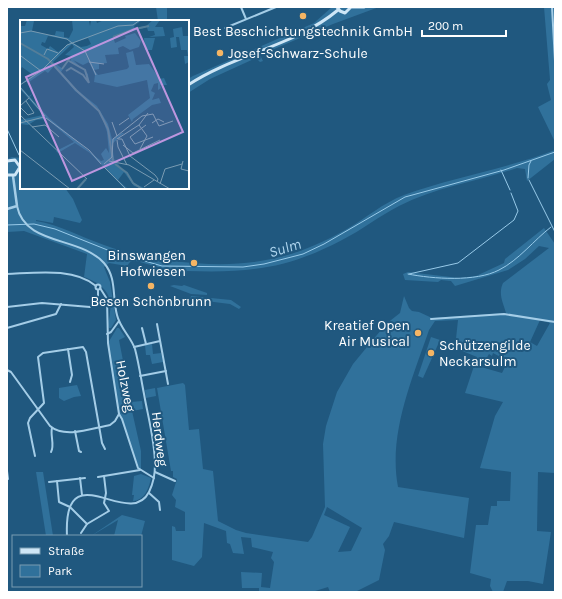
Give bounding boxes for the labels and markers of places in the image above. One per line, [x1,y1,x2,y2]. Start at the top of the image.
marker: Best Beschichtungstechnik GmbH [298,11,308,21]
place label: Best Beschichtungstechnik GmbH [193,23,413,40]
place label: Josef-Schwarz-Schule [228,45,368,62]
marker: Josef-Schwarz-Schule [215,48,225,58]
place label: Binswangen Hofwiesen [107,247,186,280]
marker: Binswangen Hofwiesen [189,258,199,268]
marker: Besen Schönbrunn [146,281,156,291]
place label: Besen Schönbrunn [90,293,212,310]
place label: Kreatief Open Air Musical [324,317,410,350]
marker: Kreatief Open Air Musical [413,328,423,338]
place label: Schützengilde Neckarsulm [439,337,531,370]
marker: Schützengilde Neckarsulm [426,348,436,358]

